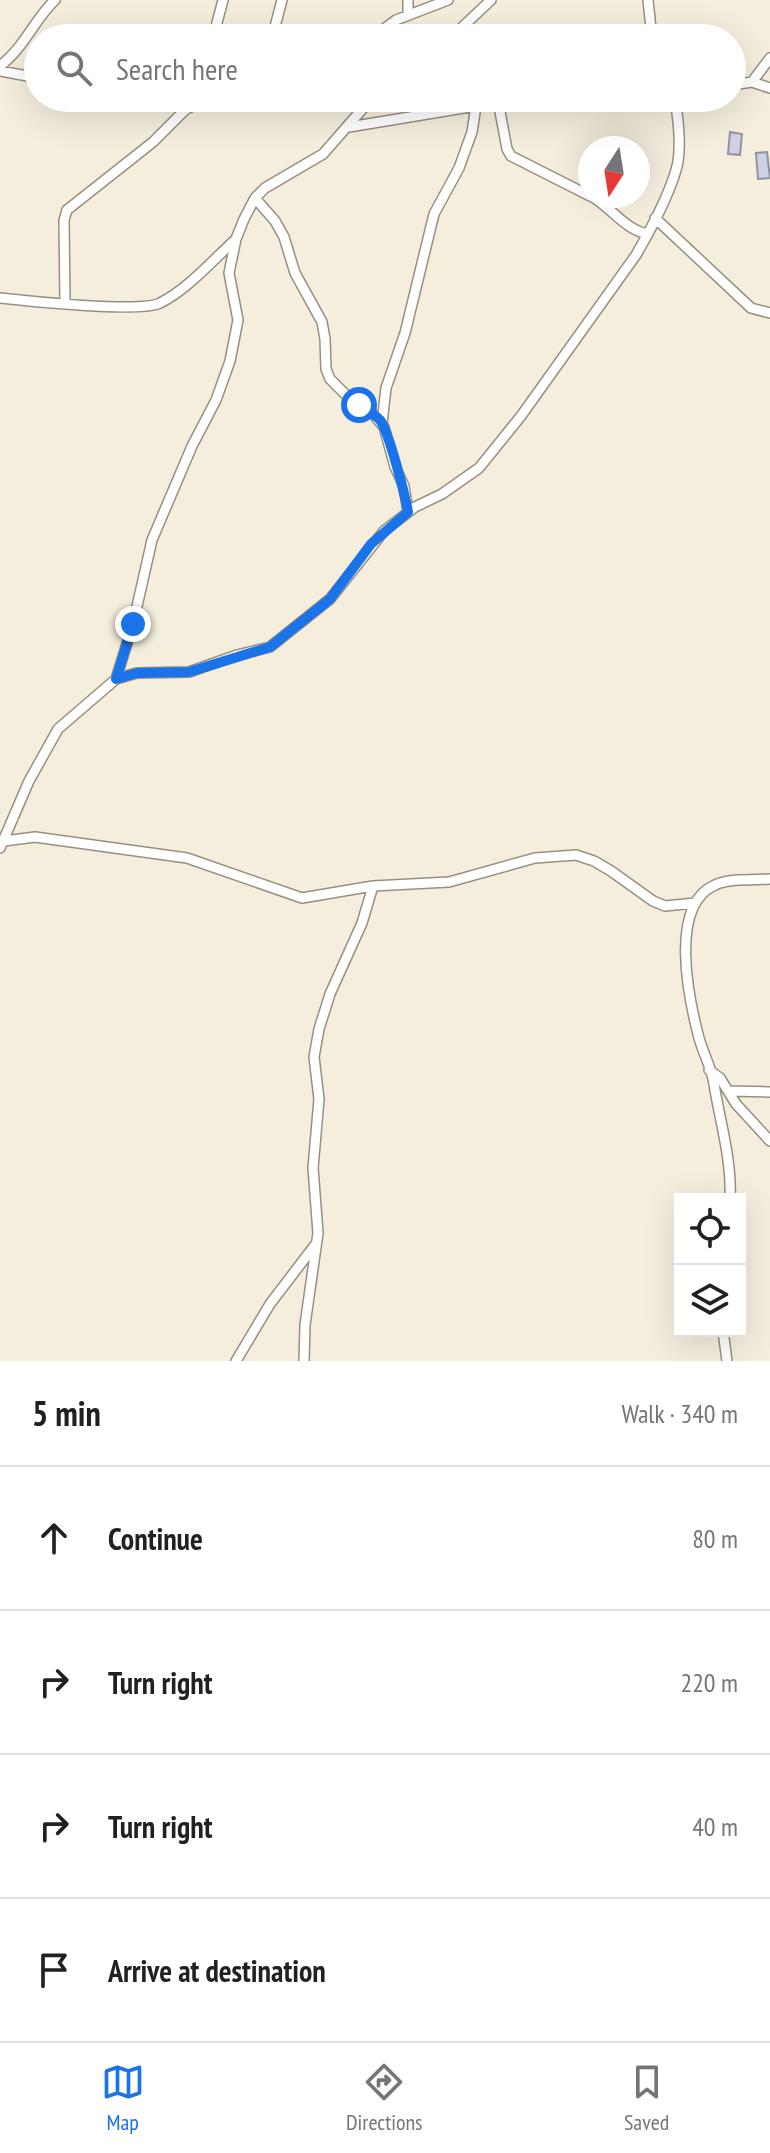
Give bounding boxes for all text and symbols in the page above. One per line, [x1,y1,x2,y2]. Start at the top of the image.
search box [24,24,746,112]
icon: search [52,46,96,90]
text: Search here [116,49,238,88]
north arrow [578,136,650,208]
route start [341,387,377,423]
route end [115,606,151,642]
map controls [674,1193,746,1337]
button: locate [674,1193,746,1265]
button: layers [674,1265,746,1337]
text: 5 min [32,1391,101,1435]
text: Walk · 340 m [621,1397,738,1430]
icon: ahead [32,1516,76,1560]
text: Continue [108,1519,203,1558]
text: 80 m [692,1522,738,1555]
icon: right [32,1660,76,1704]
text: Turn right [108,1663,212,1702]
text: 220 m [680,1666,738,1699]
icon: right [32,1804,76,1848]
text: Turn right [108,1807,212,1846]
text: 40 m [692,1810,738,1843]
icon: arrive [32,1948,76,1992]
text: Arrive at destination [108,1951,326,1990]
tab: Map [101,2060,145,2136]
tab: Directions [346,2060,423,2136]
tab: Saved [624,2060,669,2136]

